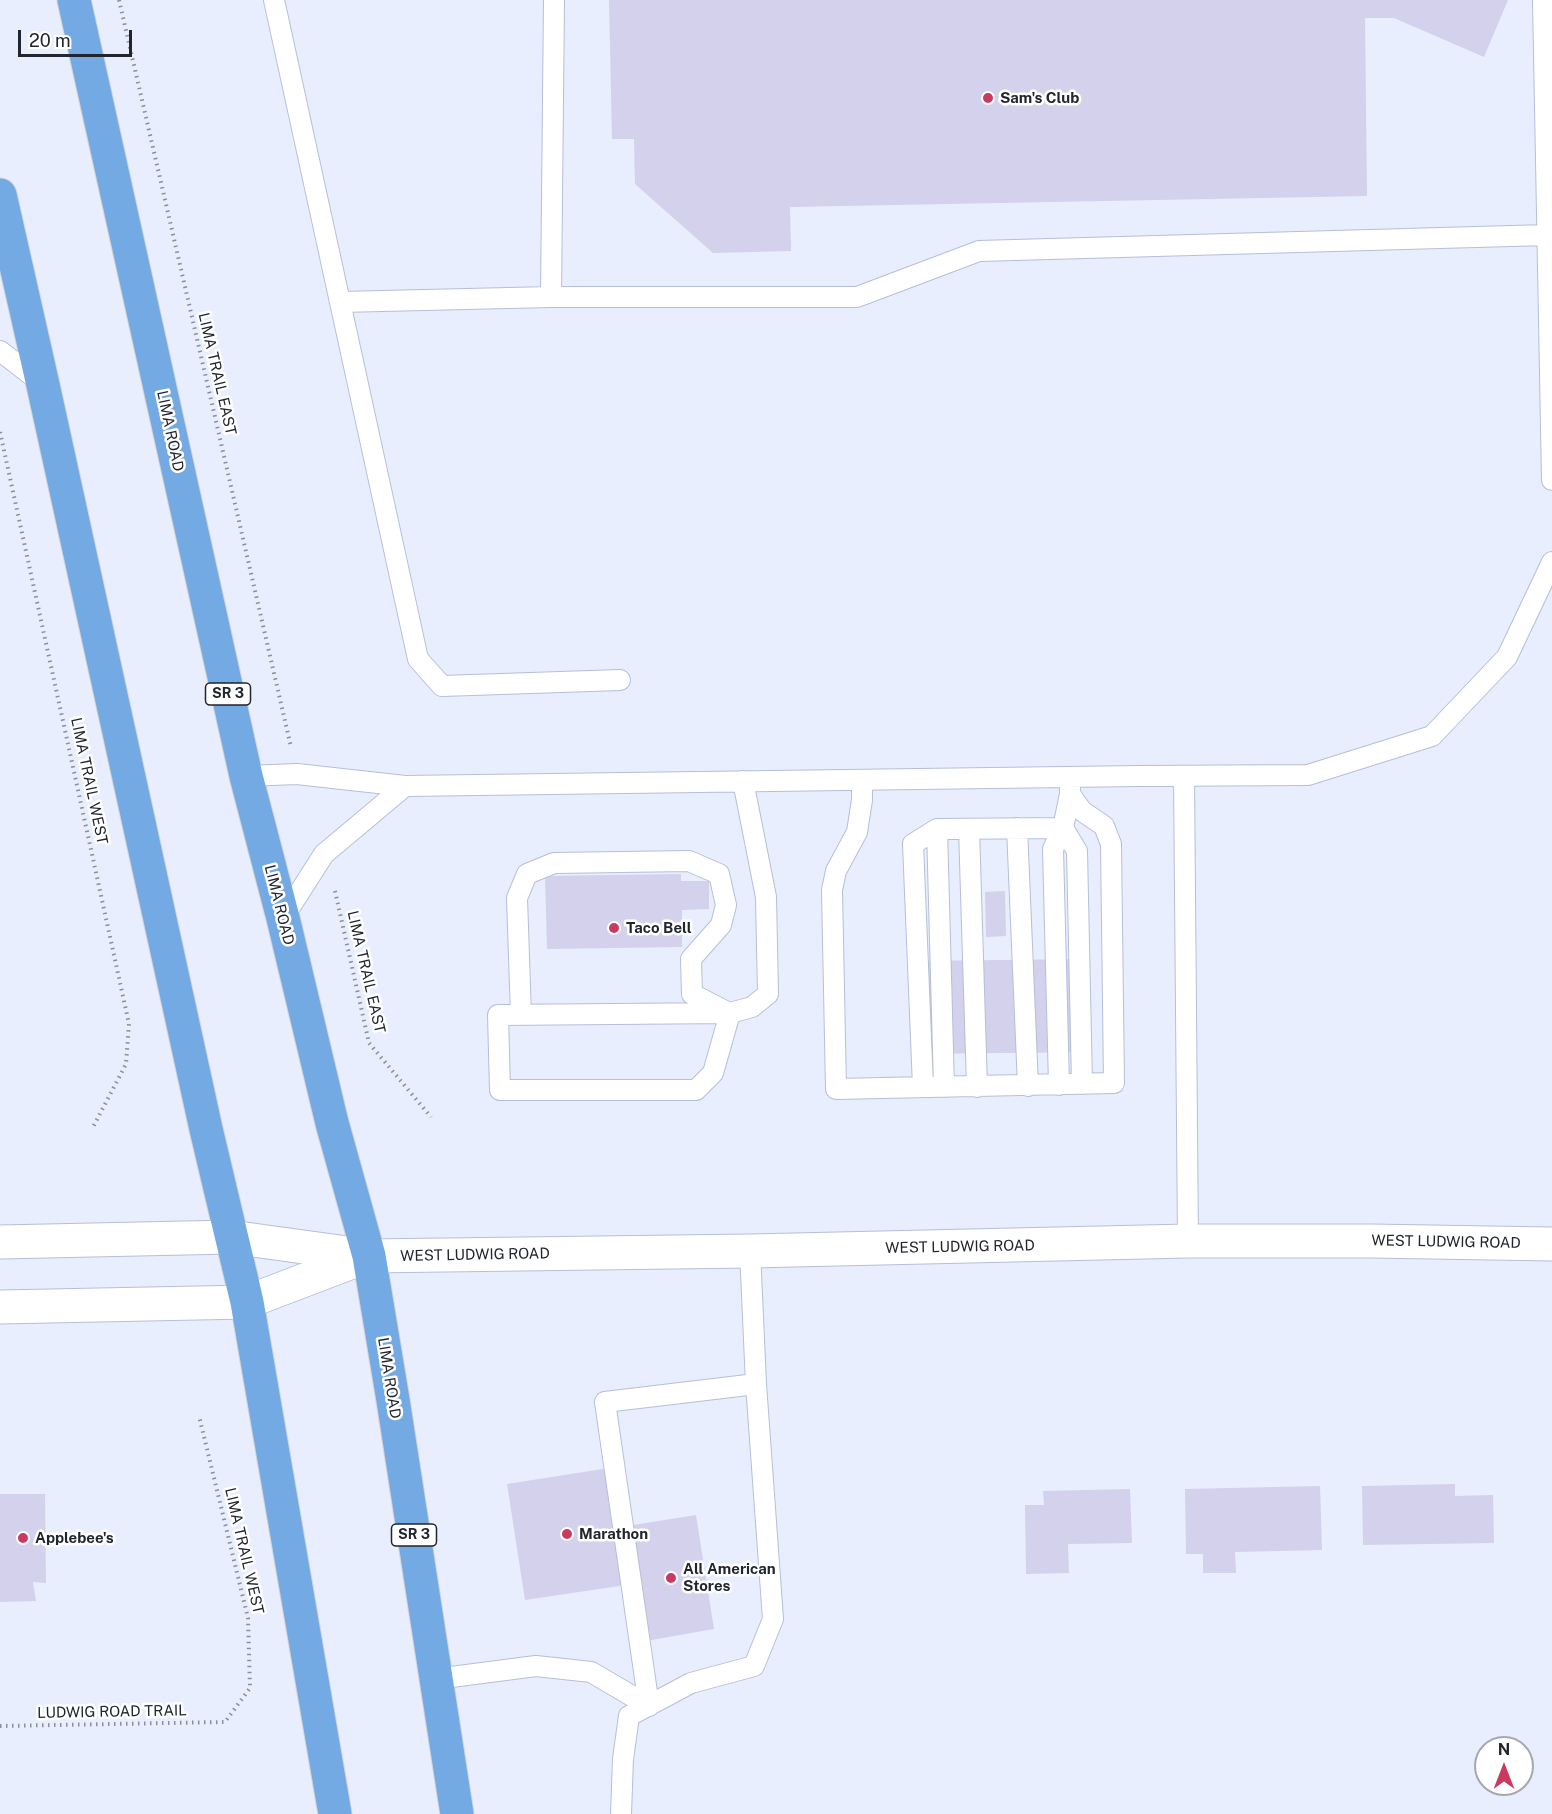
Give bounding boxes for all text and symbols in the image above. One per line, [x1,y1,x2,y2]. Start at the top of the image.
scale bar [21,18,135,56]
text: 20 m [29,30,71,51]
place label: Sam's Club [1000,89,1079,107]
marker: Sam's Club [981,91,995,105]
street label: LIMA TRAIL EAST [194,311,240,437]
street label: LIMA ROAD [153,389,187,473]
road number: SR 3 [206,683,250,705]
street label: LIMA TRAIL WEST [67,716,111,846]
street label: LIMA ROAD [260,863,298,947]
street label: LIMA TRAIL EAST [343,909,389,1035]
place label: Taco Bell [626,919,692,937]
marker: Taco Bell [607,921,621,935]
street label: WEST LUDWIG ROAD [1371,1232,1521,1252]
street label: WEST LUDWIG ROAD [885,1237,1035,1257]
street label: WEST LUDWIG ROAD [400,1245,550,1265]
street label: LIMA ROAD [374,1336,404,1420]
street label: LIMA TRAIL WEST [221,1486,267,1616]
road number: SR 3 [392,1524,436,1546]
place label: Marathon [579,1525,648,1543]
marker: Marathon [560,1527,574,1541]
place label: Applebee's [35,1529,114,1547]
marker: Applebee's [16,1531,30,1545]
place label: All American Stores [683,1560,776,1595]
marker: All American Stores [664,1571,678,1585]
street label: LUDWIG ROAD TRAIL [37,1702,187,1722]
north arrow [1474,1736,1534,1796]
text: N [1498,1740,1510,1759]

